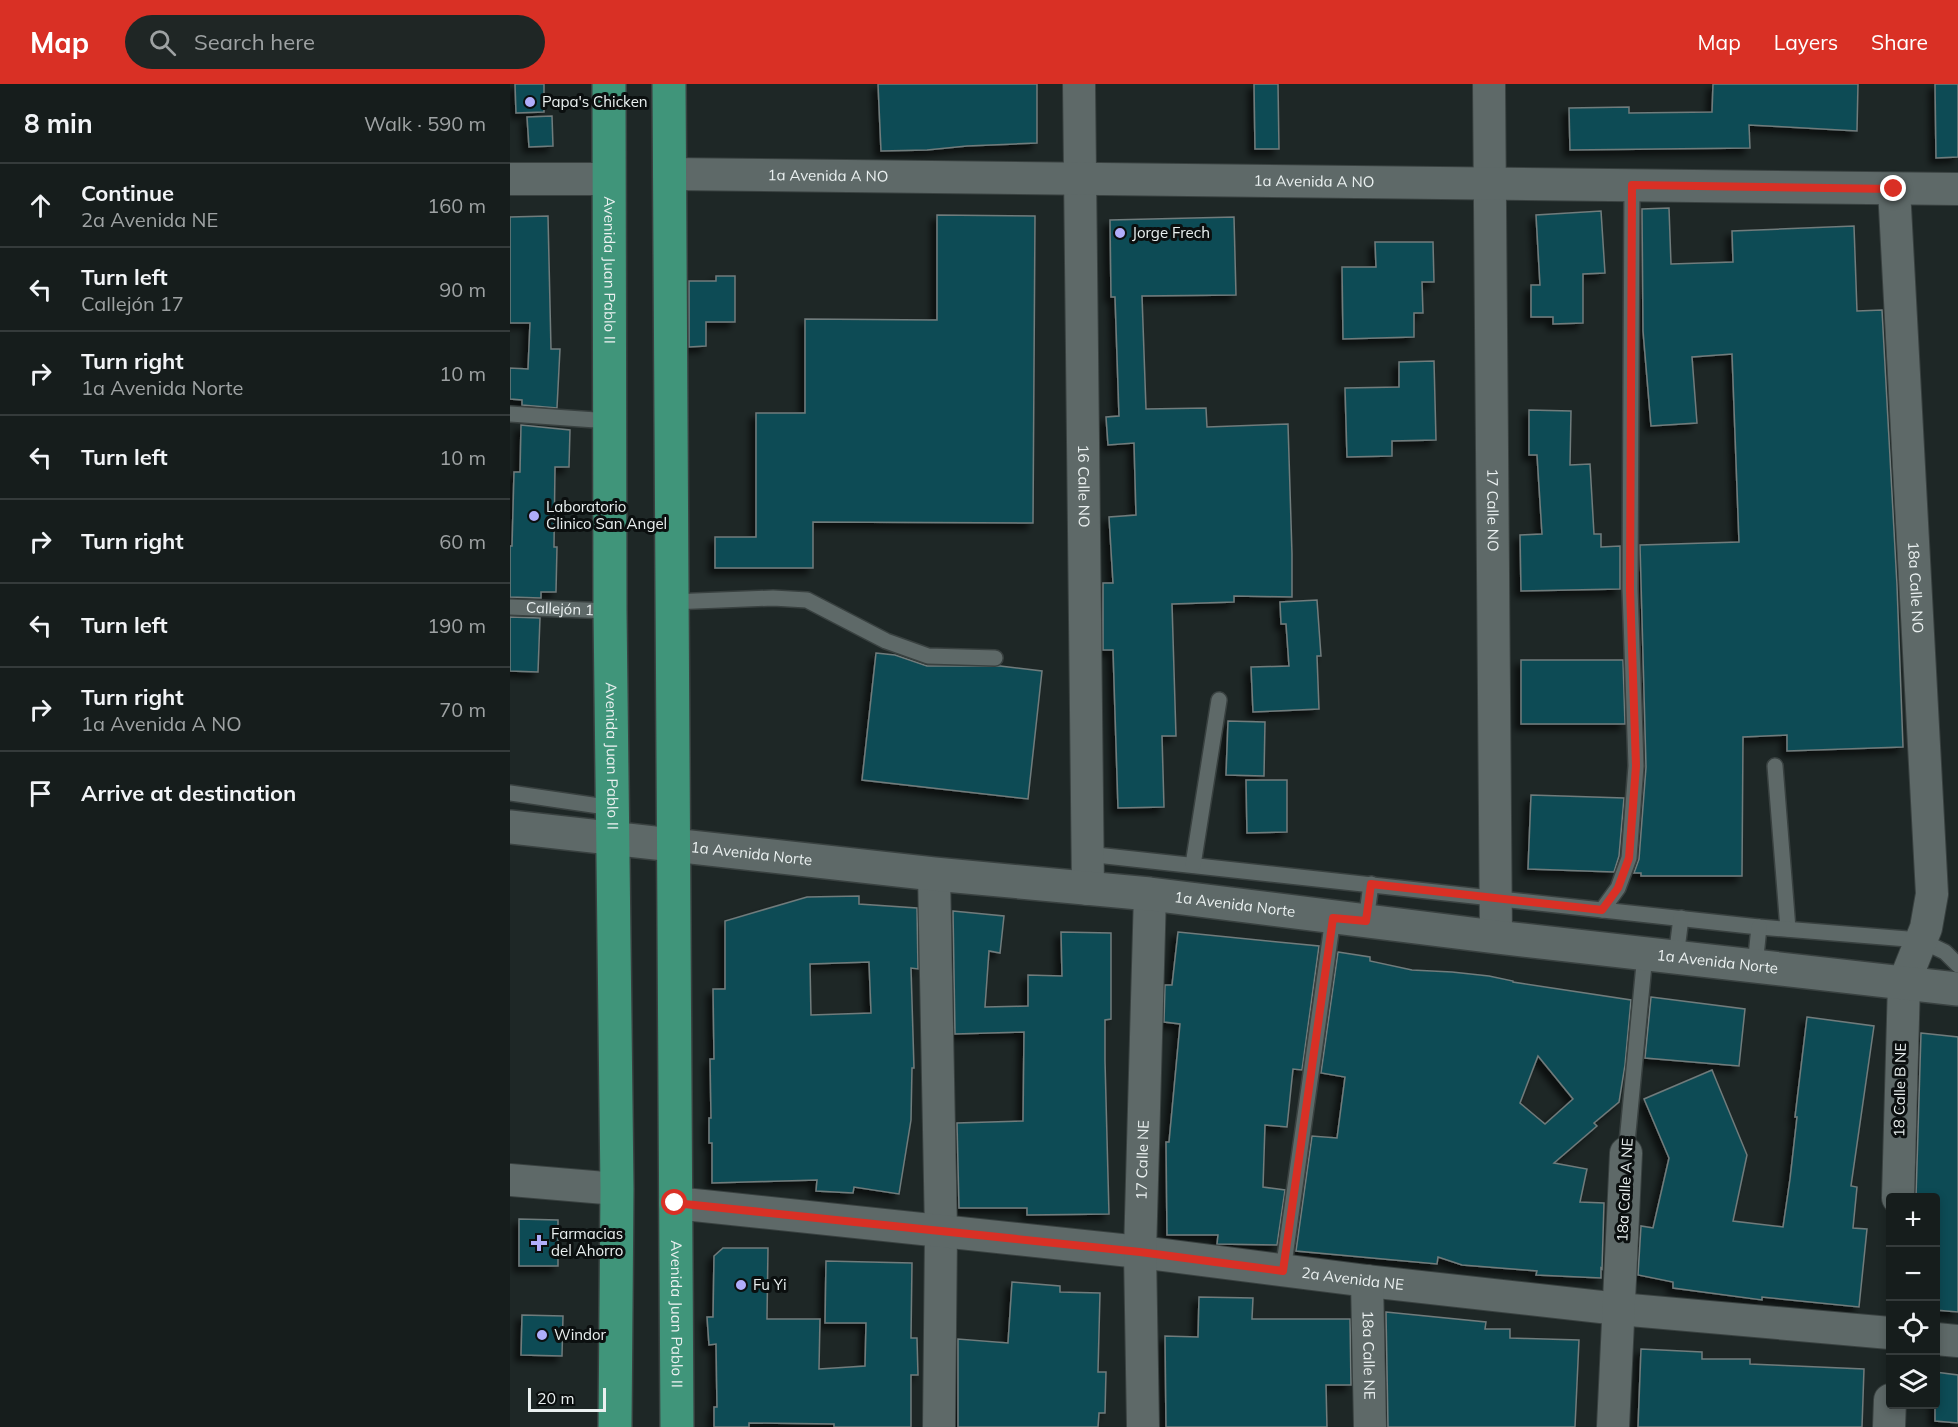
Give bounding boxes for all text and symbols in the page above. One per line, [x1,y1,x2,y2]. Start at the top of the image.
search box [125,15,545,69]
text: Map [30,25,89,60]
icon: search [146,26,179,59]
text: Search here [194,28,315,56]
text: Map [1698,29,1741,55]
text: Layers [1774,29,1838,55]
text: Share [1871,29,1928,55]
place label: Papa's Chicken [542,92,648,111]
marker: Papa's Chicken [523,95,537,109]
text: 8 min [24,107,93,140]
text: Walk · 590 m [364,111,486,136]
street label: 1a Avenida A NO [768,165,888,186]
street label: 1a Avenida A NO [1253,171,1374,191]
route end [1880,175,1906,201]
text: Continue [81,179,174,207]
icon: ahead [24,189,57,222]
text: 160 m [427,193,486,218]
street label: Avenida Juan Pablo II [600,196,619,344]
text: 2a Avenida NE [81,207,218,232]
place label: Jorge Frech [1132,223,1210,242]
marker: Jorge Frech [1113,226,1127,240]
text: Turn left [81,263,168,291]
icon: left [24,273,57,306]
text: 90 m [439,277,486,302]
text: Callejón 17 [81,291,184,316]
text: Turn right [81,347,184,375]
icon: right [24,357,57,390]
text: 10 m [439,361,486,386]
text: 1a Avenida Norte [81,375,243,400]
icon: left [24,441,57,474]
text: Turn left [81,443,168,471]
street label: 16 Calle NO [1074,444,1094,528]
text: 10 m [439,445,486,470]
street label: 17 Calle NO [1483,468,1503,552]
place label: Laboratorio Clinico San Angel [546,497,667,533]
marker: Laboratorio Clinico San Angel [527,509,541,523]
icon: right [24,525,57,558]
text: Turn right [81,527,184,555]
text: 60 m [439,529,486,554]
street label: 18a Calle NO [1904,541,1928,634]
street label: Callejón 1 [526,598,594,619]
icon: left [24,609,57,642]
text: Turn left [81,611,168,639]
text: 190 m [427,613,486,638]
street label: Avenida Juan Pablo II [602,682,623,830]
text: Turn right [81,683,184,711]
icon: right [24,693,57,726]
text: 70 m [439,697,486,722]
text: 1a Avenida A NO [81,711,242,736]
icon: arrive [24,777,57,810]
text: Arrive at destination [81,779,296,807]
street label: 1a Avenida Norte [690,837,813,869]
street label: 1a Avenida Norte [1173,887,1297,921]
street label: 1a Avenida Norte [1656,945,1779,978]
street label: 18 Calle B NE [1889,1043,1910,1137]
street label: 17 Calle NE [1131,1119,1153,1200]
street label: 18a Calle A NE [1612,1137,1637,1242]
route start [661,1189,687,1215]
map controls [1886,1193,1940,1409]
button: + [1886,1193,1940,1247]
place label: Farmacias del Ahorro [551,1224,623,1260]
marker: Farmacias del Ahorro [532,1236,546,1250]
street label: Avenida Juan Pablo II [667,1240,687,1388]
button: − [1886,1247,1940,1301]
street label: 2a Avenida NE [1300,1263,1405,1294]
place label: Fu Yi [753,1275,787,1294]
marker: Fu Yi [734,1278,748,1292]
button: locate [1886,1301,1940,1355]
street label: 18a Calle NE [1359,1310,1379,1400]
place label: Windor [554,1325,607,1344]
marker: Windor [535,1328,549,1342]
button: layers [1886,1355,1940,1409]
scale bar [528,1385,606,1412]
text: 20 m [537,1388,574,1408]

